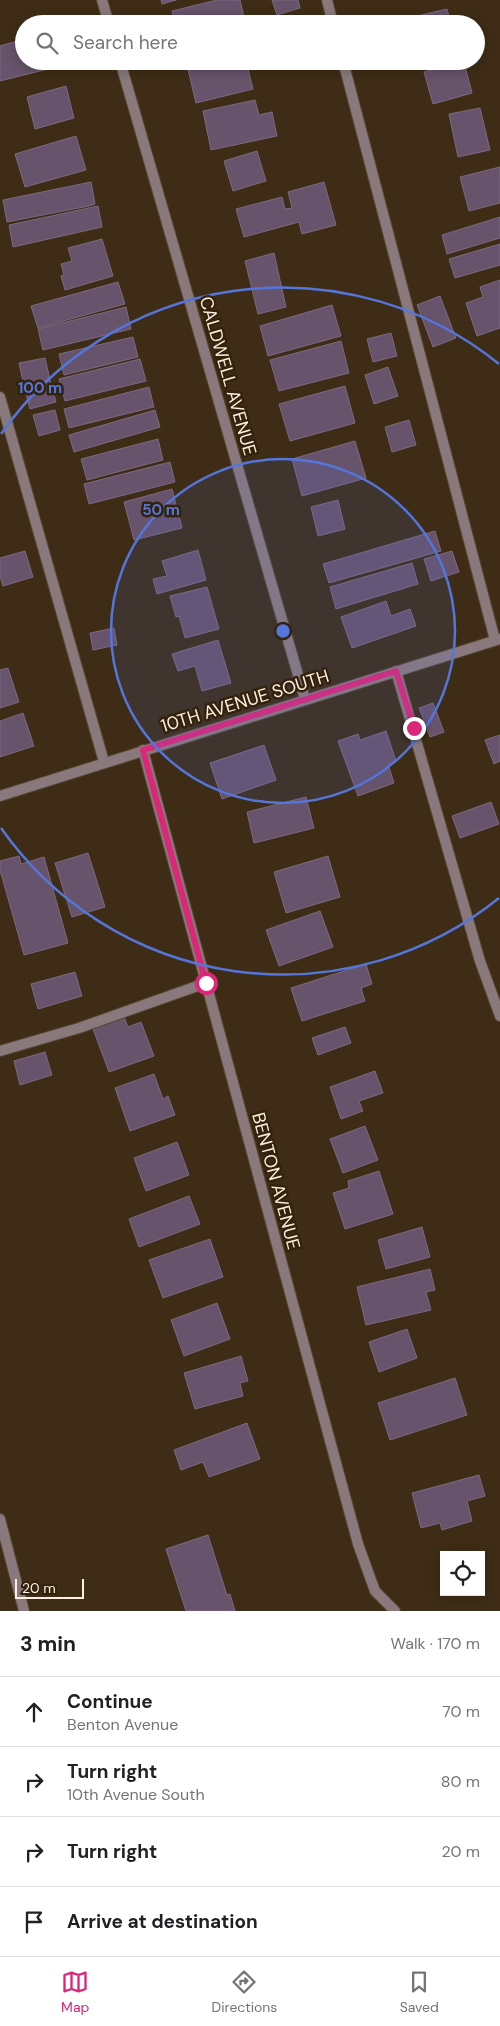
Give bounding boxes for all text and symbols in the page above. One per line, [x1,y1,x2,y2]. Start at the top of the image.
search box [15,15,485,70]
icon: search [33,29,61,57]
text: Search here [73,30,178,55]
street label: CALDWELL AVENUE [194,294,262,458]
text: 100 m [18,378,62,398]
text: 50 m [142,500,180,520]
centre of rings [274,622,292,640]
street label: 10TH AVENUE SOUTH [158,664,332,738]
route end [403,717,426,740]
route start [195,972,218,995]
street label: BENTON AVENUE [246,1110,306,1252]
map controls [440,1551,485,1596]
button: locate [440,1551,485,1596]
scale bar [15,1576,84,1599]
text: 20 m [22,1579,56,1597]
text: 3 min [20,1630,76,1658]
text: Walk · 170 m [391,1633,480,1654]
text: Continue [67,1689,153,1714]
icon: ahead [20,1698,48,1726]
text: 70 m [442,1701,480,1722]
text: Benton Avenue [67,1714,178,1735]
text: Turn right [67,1759,157,1784]
icon: right [20,1768,48,1796]
text: 80 m [441,1771,480,1792]
text: 10th Avenue South [67,1784,205,1805]
icon: right [20,1838,48,1866]
text: Turn right [67,1839,157,1864]
text: 20 m [441,1841,480,1862]
icon: arrive [20,1908,48,1936]
text: Arrive at destination [67,1909,258,1934]
tab: Map [61,1968,89,2016]
tab: Directions [212,1968,277,2016]
tab: Saved [400,1968,439,2016]

